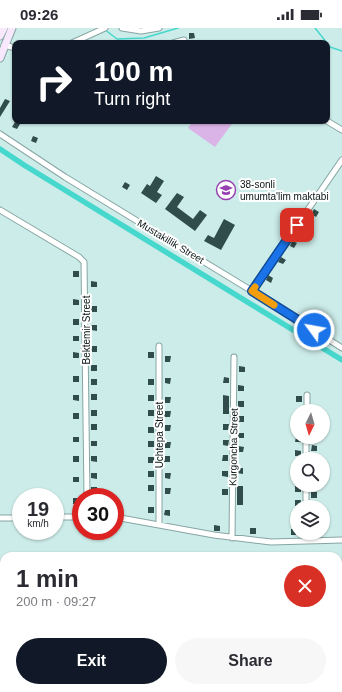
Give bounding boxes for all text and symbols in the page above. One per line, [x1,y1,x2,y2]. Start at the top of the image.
text: 09:26 [20,6,58,23]
icon: right [28,56,80,108]
text: 100 m [94,56,173,87]
text: Turn right [94,89,170,109]
school or university icon: 38-sonli umumta'lim maktabi [215,179,237,201]
place label: 38-sonli umumta'lim maktabi [240,179,329,202]
pin [280,208,314,242]
icon: arrive [286,214,308,236]
street label: Mustakillik Street [136,217,206,266]
street label: Bektemir Street [81,295,92,364]
position arrow [293,309,335,351]
street label: Uchtepa Street [154,401,165,468]
north arrow [290,404,330,444]
map controls [290,404,330,540]
street label: Kurgoncha Street [227,408,240,486]
button: search [290,452,330,492]
speed limit sign: 30 [72,488,124,540]
text: 19 [27,498,49,520]
button: layers [290,500,330,540]
text: km/h [27,518,49,529]
text: 1 min [16,565,79,592]
button: close [284,565,326,607]
text: 200 m · 09:27 [16,594,96,609]
button: Exit [16,638,167,684]
button: Share [175,638,326,684]

